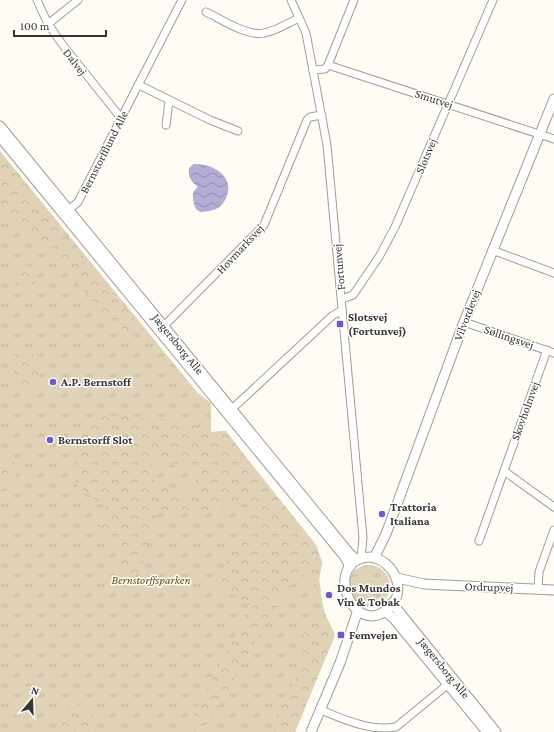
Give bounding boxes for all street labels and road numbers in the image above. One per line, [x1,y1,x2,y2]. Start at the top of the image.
street label: Dalvej [60,46,90,78]
street label: Smutvej [413,86,455,112]
street label: Bernstorfflund Alle [77,108,131,196]
street label: Slotsvej [412,136,440,176]
street label: Hovmarksvej [213,221,267,277]
street label: Fortunvej [330,243,348,291]
street label: Vilvordevej [451,287,483,343]
street label: Jægersborg Alle [149,310,207,377]
street label: Søllingsvej [482,322,536,352]
street label: Skovholmvej [508,380,542,442]
street label: Ordrupvej [464,579,514,595]
street label: Jægersborg Alle [415,634,473,701]

